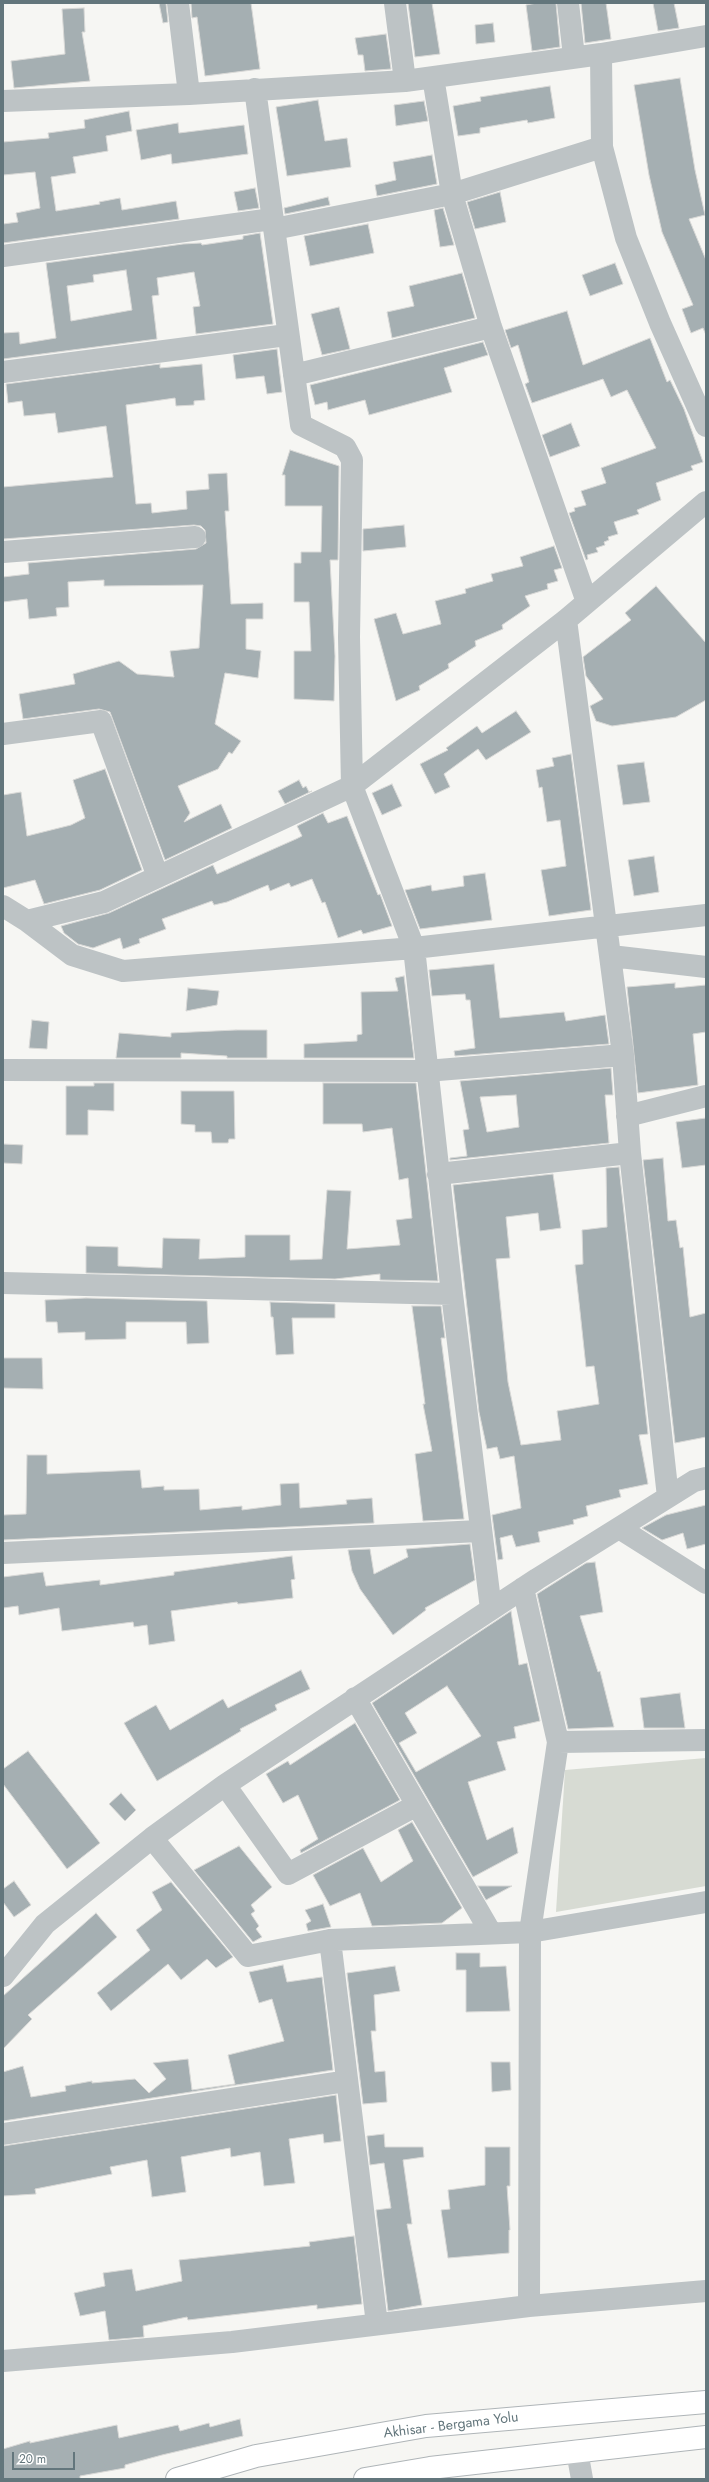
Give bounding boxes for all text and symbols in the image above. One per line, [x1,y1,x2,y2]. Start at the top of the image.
street label: Akhisar - Bergama Yolu [383,2409,519,2443]
scale bar [14,2444,77,2470]
text: 20 m [19,2450,46,2468]

